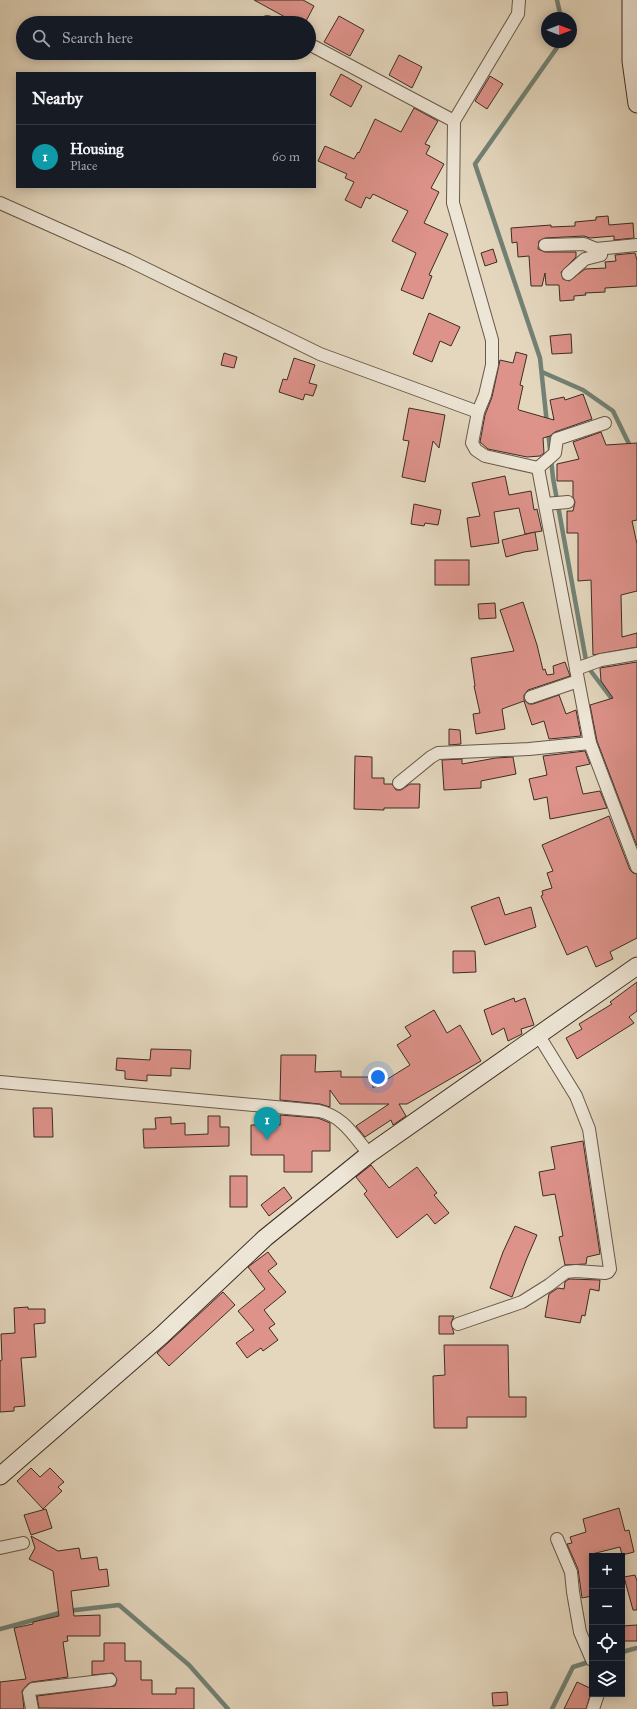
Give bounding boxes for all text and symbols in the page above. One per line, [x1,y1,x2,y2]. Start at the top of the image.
north arrow [541,12,577,48]
search box [16,16,316,60]
icon: search [30,27,52,49]
text: Search here [62,29,133,47]
text: Nearby [32,88,83,109]
text: Housing [70,140,123,158]
text: 1 [42,149,48,165]
text: 60 m [272,149,300,165]
text: Place [70,158,97,174]
your location [368,1067,388,1087]
pin: 1 [254,1107,280,1140]
map controls [589,1553,625,1697]
button: + [589,1553,625,1589]
button: − [589,1589,625,1625]
button: locate [589,1625,625,1661]
button: layers [589,1661,625,1697]

